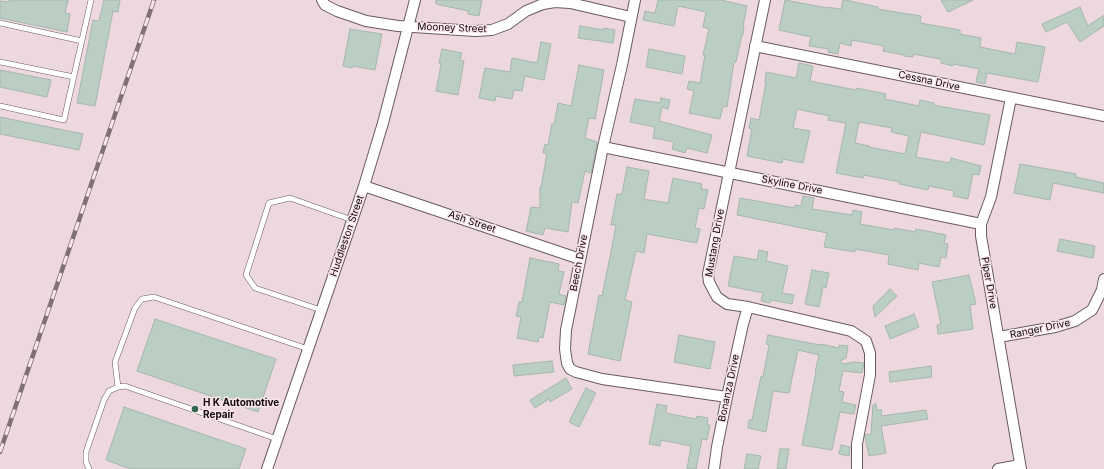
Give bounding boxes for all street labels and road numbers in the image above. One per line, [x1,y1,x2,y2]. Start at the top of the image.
street label: Mooney Street [417,21,487,35]
street label: Cessna Drive [897,69,961,93]
street label: Skyline Drive [761,173,823,197]
street label: Huddleston Street [327,194,367,278]
street label: Ash Street [447,208,497,236]
street label: Mustang Drive [703,208,727,278]
street label: Beech Drive [568,234,590,292]
street label: Piper Drive [979,256,999,310]
street label: Ranger Drive [1009,317,1071,341]
street label: Bonanza Drive [716,353,742,423]

